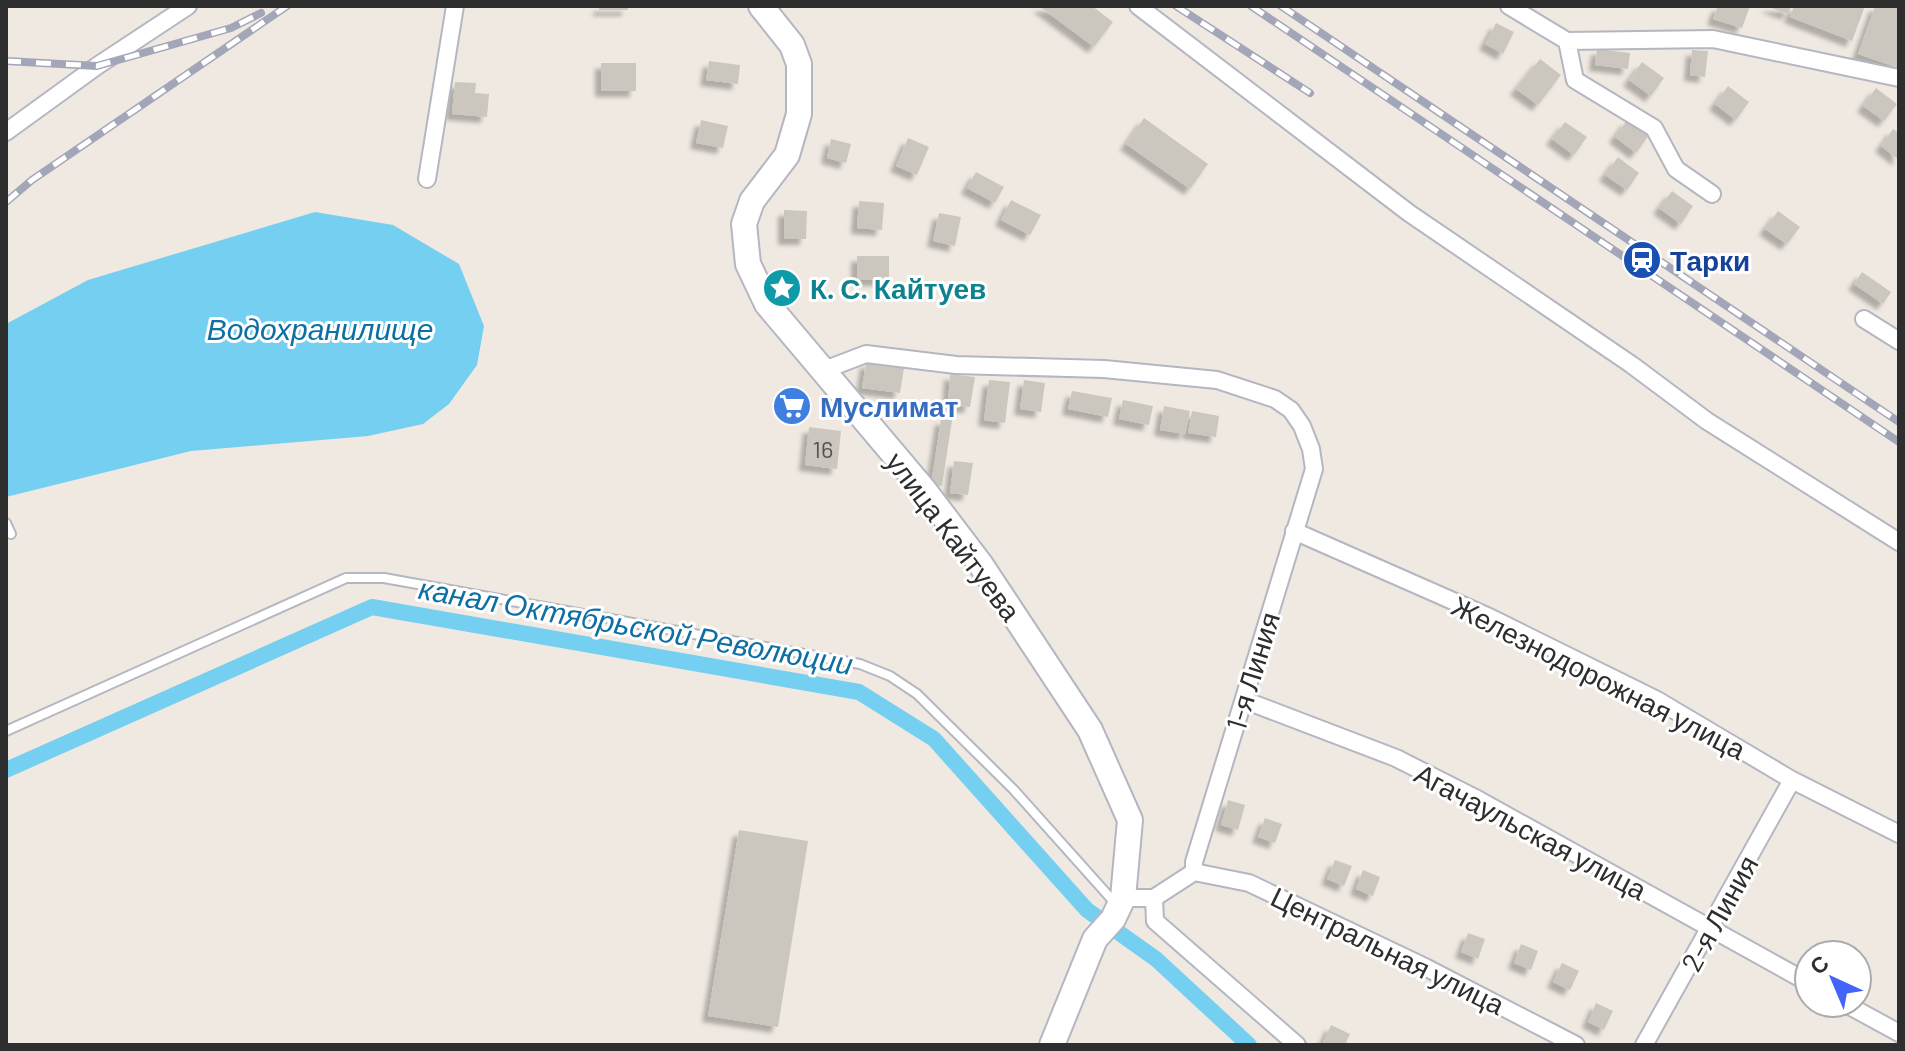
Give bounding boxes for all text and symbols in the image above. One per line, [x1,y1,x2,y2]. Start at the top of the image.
station icon: Тарки [1621,239,1663,281]
place label: Тарки [1670,243,1750,277]
place icon: К. С. Кайтуев [761,267,803,309]
place label: К. С. Кайтуев [810,271,986,305]
water label: Водохранилище [207,310,433,346]
supermarket icon: Муслимат [771,385,813,427]
place label: Муслимат [820,389,958,423]
house number: 16 [813,434,833,463]
street label: улица Кайтуева [879,445,1029,627]
water label: канал Октябрьской Революции [416,569,856,681]
street label: Железнодорожная улица [1447,588,1752,766]
street label: 1-я Линия [1218,608,1286,734]
street label: Агачаульская улица [1409,756,1653,907]
street label: 2-я Линия [1673,849,1765,977]
street label: Центральная улица [1266,879,1511,1021]
north arrow [1793,939,1873,1019]
text: С [1804,949,1833,979]

